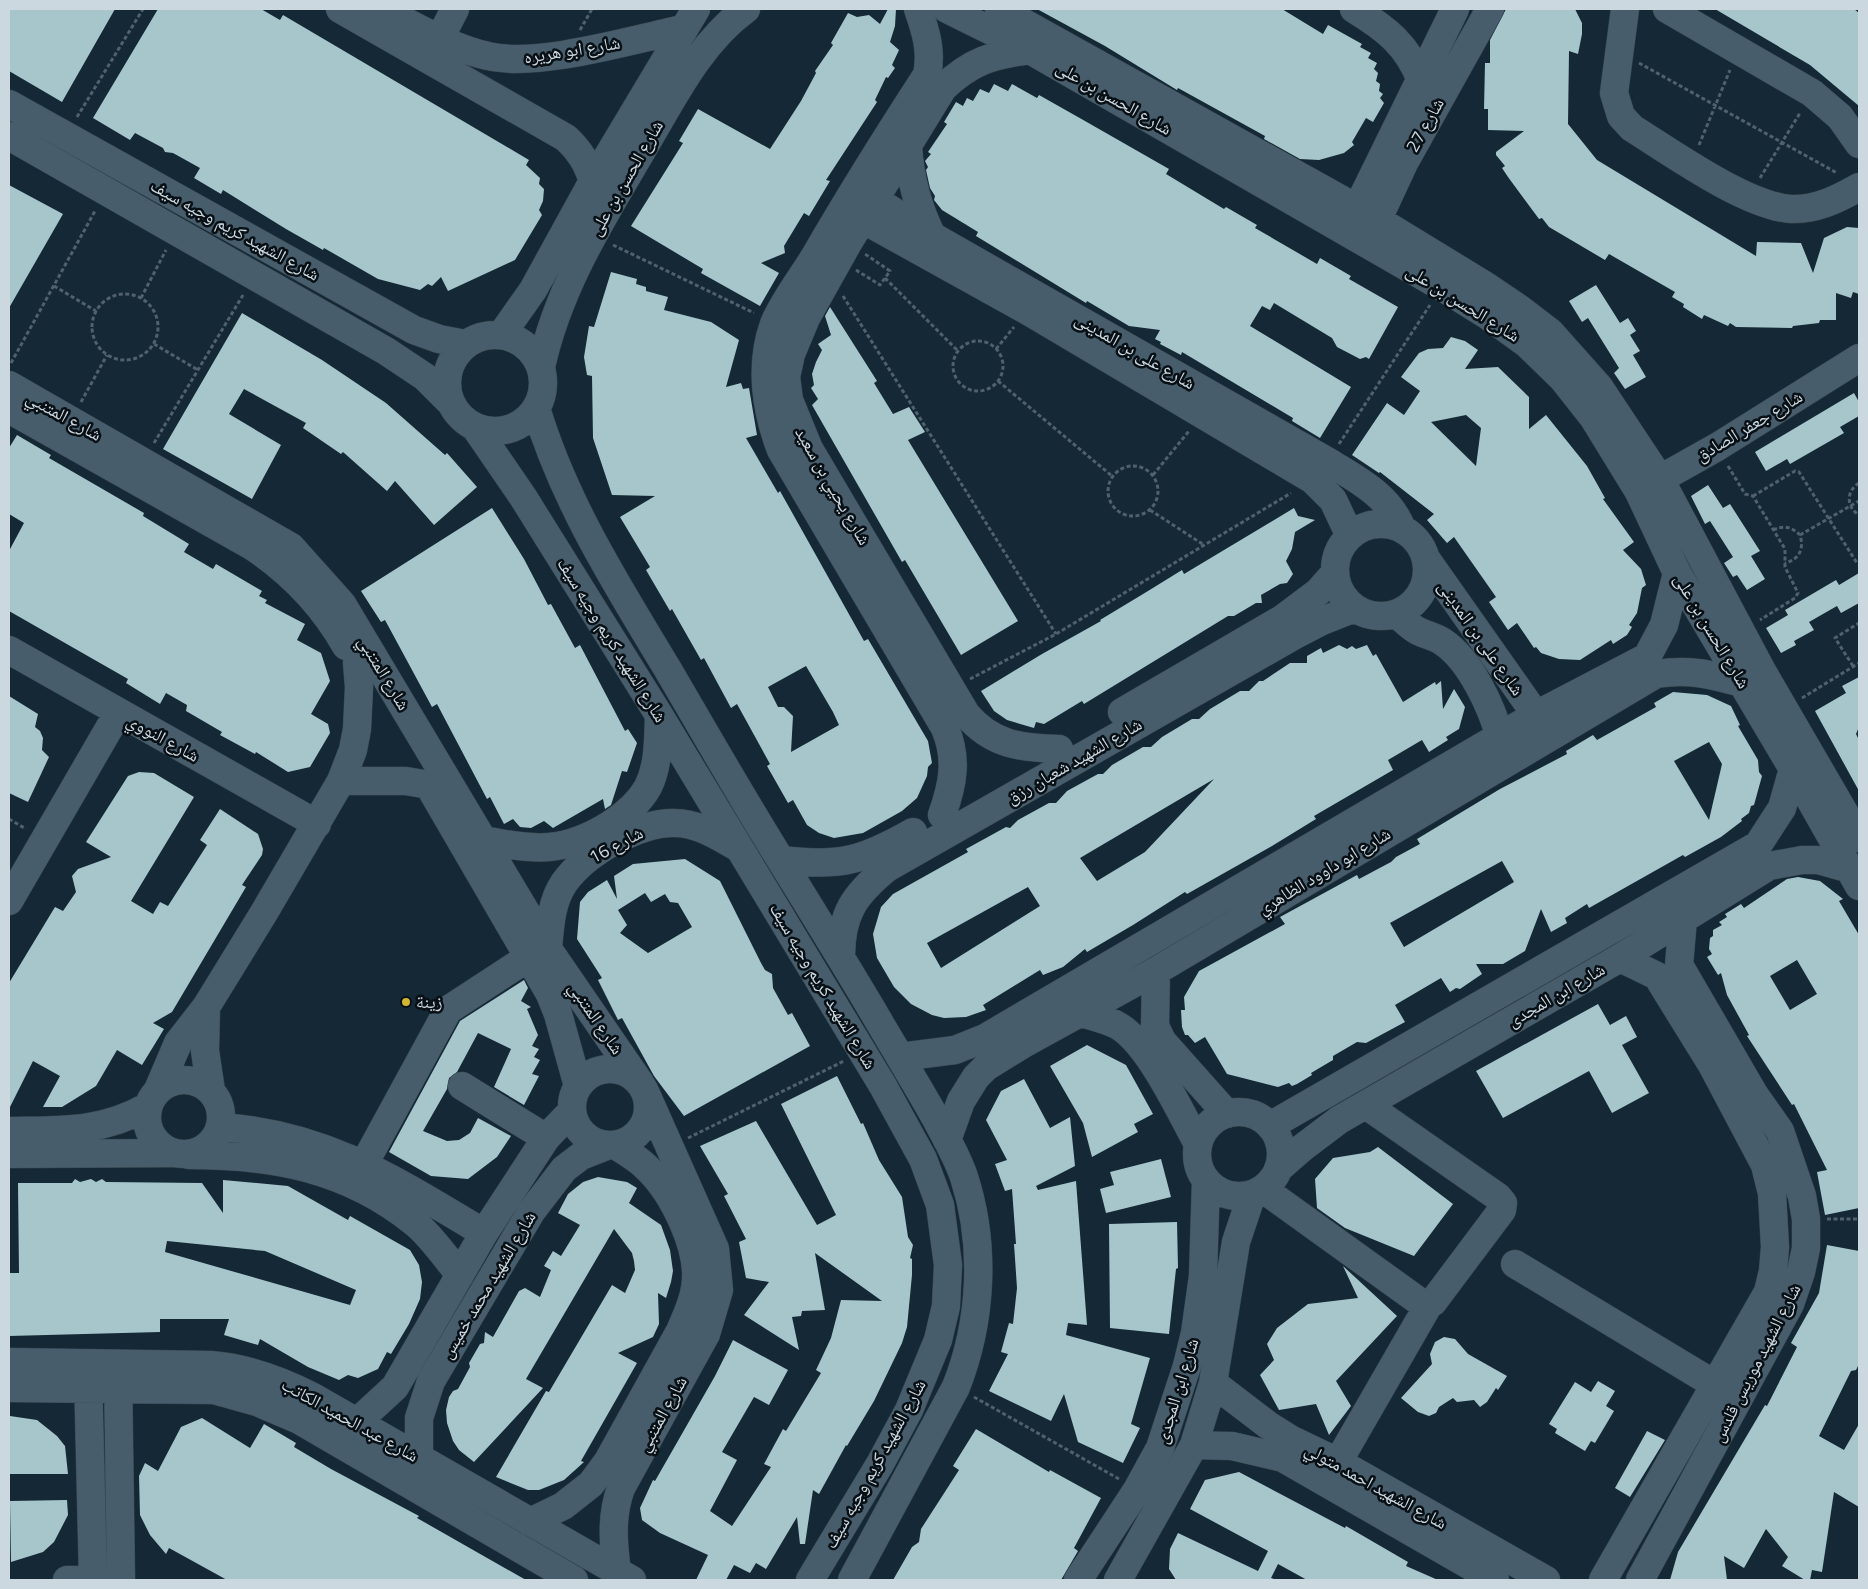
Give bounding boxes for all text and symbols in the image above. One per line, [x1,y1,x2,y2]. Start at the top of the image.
street label: شارع ابو هريره [522,29,622,70]
street label: شارع الحسن بن على [1051,53,1177,142]
street label: شارع 27 [1399,93,1451,157]
street label: شارع الحسن بن على [581,115,670,241]
street label: شارع الشهيد كريم وجيه سيف [146,172,325,287]
street label: شارع الحسن بن على [1401,257,1526,348]
street label: شارع على بن المدينى [1070,305,1201,396]
street label: شارع جعفر الصادق [1690,383,1808,468]
street label: شارع المتنبي [21,384,107,449]
street label: شارع يحيي بن سعيد [787,421,878,551]
street label: شارع الشهيد كريم وجيه سيف [551,552,674,727]
street label: شارع الحسن بن على [1667,568,1757,693]
street label: شارع على بن المدينى [1432,575,1531,701]
street label: شارع المتنبي [350,630,417,716]
street label: شارع النووي [121,706,205,770]
street label: شارع الشهيد شعبان رزق [1001,711,1147,811]
street label: شارع 16 [584,819,648,870]
street label: شارع ابو داوود الظاهري [1252,820,1396,922]
street label: شارع الشهيد كريم وجيه سيف [763,897,884,1074]
street label: شارع ابن المجدى [1502,956,1610,1034]
street label: شارع المتنبي [561,976,631,1061]
place label: زينة [416,988,443,1015]
marker: زينة [400,996,412,1008]
street label: شارع الشهيد محمد خميس [433,1206,542,1364]
street label: شارع الشهيد موريس قلدس [1704,1279,1807,1447]
street label: شارع ابن المجدى [1148,1335,1205,1447]
street label: شارع عبد الحميد الكاتب [277,1371,424,1469]
street label: شارع المتنبي [630,1371,695,1457]
street label: شارع الشهيد كريم وجيه سيف [817,1374,932,1553]
street label: شارع الشهيد احمد متولي [1299,1435,1452,1537]

